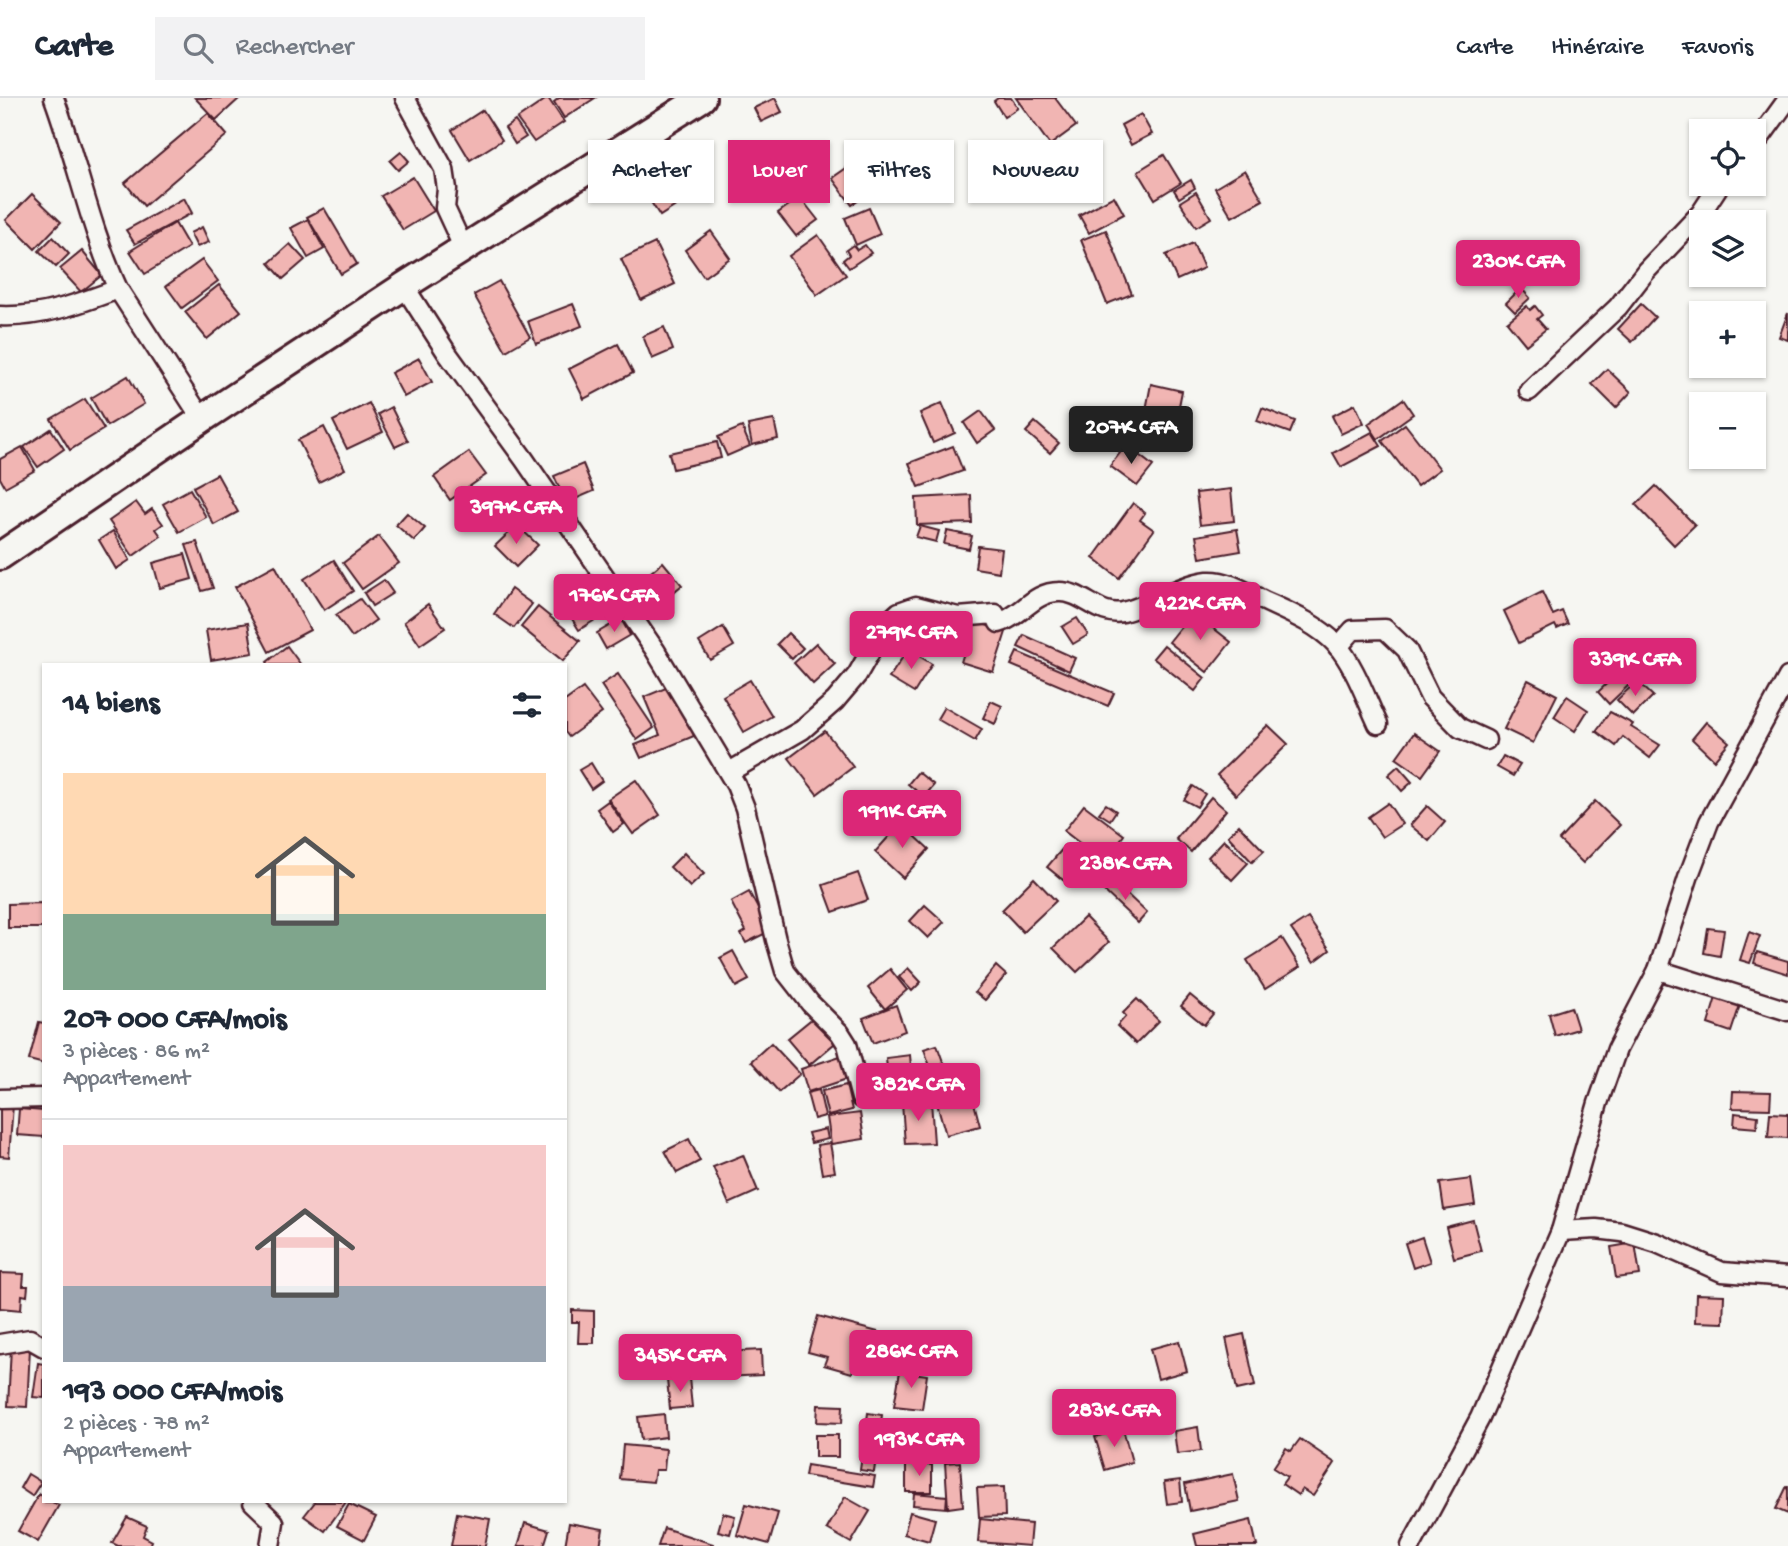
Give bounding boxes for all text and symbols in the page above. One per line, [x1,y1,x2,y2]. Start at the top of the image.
search box [155,17,645,80]
text: Carte [35,29,113,67]
icon: search [179,29,217,67]
text: Rechercher [235,33,353,64]
text: Carte [1456,34,1513,63]
text: Itinéraire [1551,34,1644,63]
text: Favoris [1682,34,1753,63]
map controls [1689,119,1766,469]
button: locate [1689,119,1766,196]
chip: Acheter [588,140,714,203]
chip: Louer [728,140,830,203]
chip: Filtres [844,140,954,203]
chip: Nouveau [968,140,1103,203]
button: layers [1689,210,1766,287]
pin: 230K CFA [1446,240,1590,300]
text: 230K CFA [1472,249,1564,276]
button: + [1689,301,1766,378]
button: − [1689,392,1766,469]
pin: 207K CFA [1059,406,1203,466]
text: 207K CFA [1085,415,1177,442]
pin: 397K CFA [444,486,588,546]
text: 397K CFA [470,495,562,522]
pin: 176K CFA [542,574,686,634]
pin: 422K CFA [1128,582,1272,642]
text: 176K CFA [570,583,658,610]
text: 422K CFA [1155,591,1245,618]
pin: 279K CFA [839,612,983,671]
text: 279K CFA [866,620,956,647]
pin: 339K CFA [1563,638,1707,698]
text: 339K CFA [1589,647,1681,674]
icon: filters [508,686,546,724]
text: 14 biens [63,688,160,723]
pin: 191K CFA [830,790,974,850]
text: 191K CFA [859,799,945,826]
icon: home [242,818,368,944]
pin: 238K CFA [1053,842,1197,902]
text: 238K CFA [1079,851,1171,878]
text: 207 000 CFA/mois [63,1004,287,1039]
text: 3 pièces · 86 m² [63,1039,210,1066]
pin: 382K CFA [846,1063,990,1123]
text: Appartement [63,1066,190,1093]
text: 382K CFA [872,1072,964,1099]
icon: home [242,1190,368,1316]
pin: 286K CFA [839,1330,983,1390]
pin: 345K CFA [608,1334,752,1394]
text: 286K CFA [865,1339,957,1366]
text: 345K CFA [635,1343,725,1370]
text: 193 000 CFA/mois [63,1376,282,1411]
pin: 283K CFA [1042,1390,1186,1449]
text: 283K CFA [1068,1398,1160,1425]
text: 2 pièces · 78 m² [63,1411,210,1438]
pin: 193K CFA [847,1418,991,1478]
text: 193K CFA [875,1427,963,1454]
text: Appartement [63,1438,190,1465]

